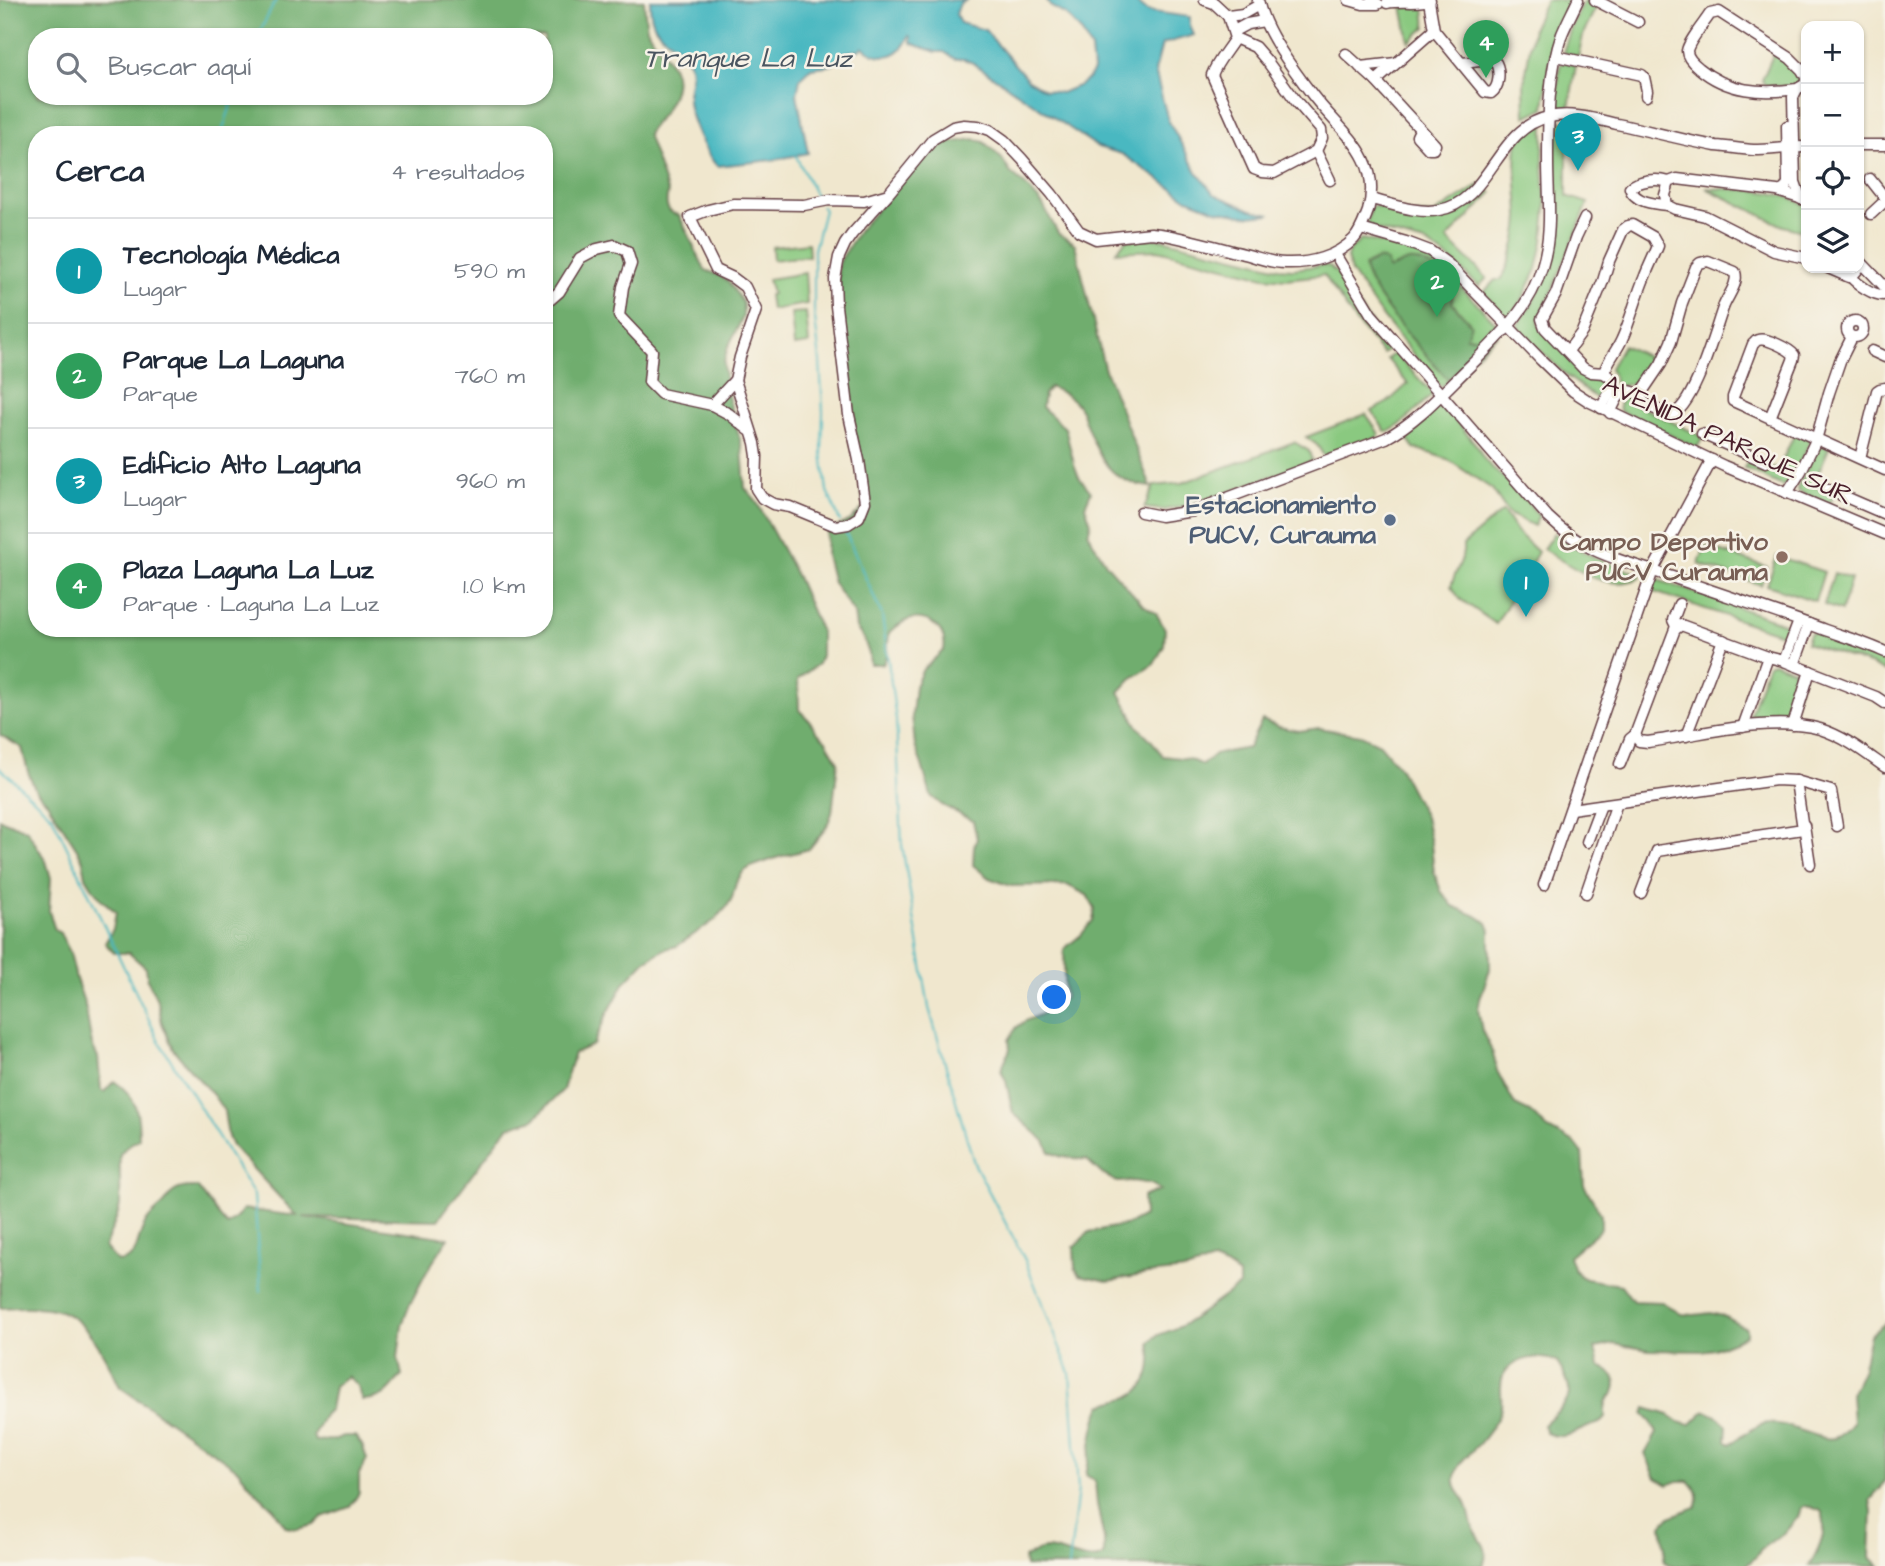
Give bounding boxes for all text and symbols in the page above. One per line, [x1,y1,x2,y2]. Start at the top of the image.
pin: 4 [1463,20,1509,78]
map controls [1801,21,1864,273]
button: + [1801,21,1864,84]
search box [28,28,553,105]
water label: Tranque La Luz [644,39,854,78]
icon: search [52,48,90,86]
text: Buscar aquí [108,49,251,85]
button: − [1801,84,1864,147]
pin: 3 [1555,113,1601,171]
button: locate [1801,147,1864,210]
text: Cerca [56,151,144,193]
text: 4 resultados [391,156,525,188]
button: layers [1801,210,1864,273]
text: Tecnología Médica [123,237,340,273]
text: 1 [78,255,80,287]
text: 590 m [454,255,525,287]
pin: 2 [1414,259,1460,317]
text: Lugar [123,273,187,305]
text: Parque La Laguna [123,342,344,378]
text: 2 [72,360,86,392]
text: 760 m [455,360,525,392]
street label: AVENIDA PARQUE SUR [1597,366,1859,514]
text: Parque [123,378,198,410]
text: Edificio Alto Laguna [123,447,361,483]
text: 3 [73,465,85,497]
text: 960 m [456,465,525,497]
text: Lugar [123,483,187,515]
place label: Estacionamiento PUCV, Curauma [1186,487,1377,553]
marker: Estacionamiento PUCV, Curauma [1382,512,1398,528]
place label: Campo Deportivo PUCV Curauma [1560,524,1769,590]
marker: Campo Deportivo PUCV Curauma [1774,549,1790,565]
text: Plaza Laguna La Luz [123,552,374,588]
pin: 1 [1503,559,1549,617]
text: 4 [71,570,87,602]
text: 1.0 km [463,570,525,602]
text: Parque · Laguna La Luz [123,588,379,620]
your location [1037,980,1071,1014]

